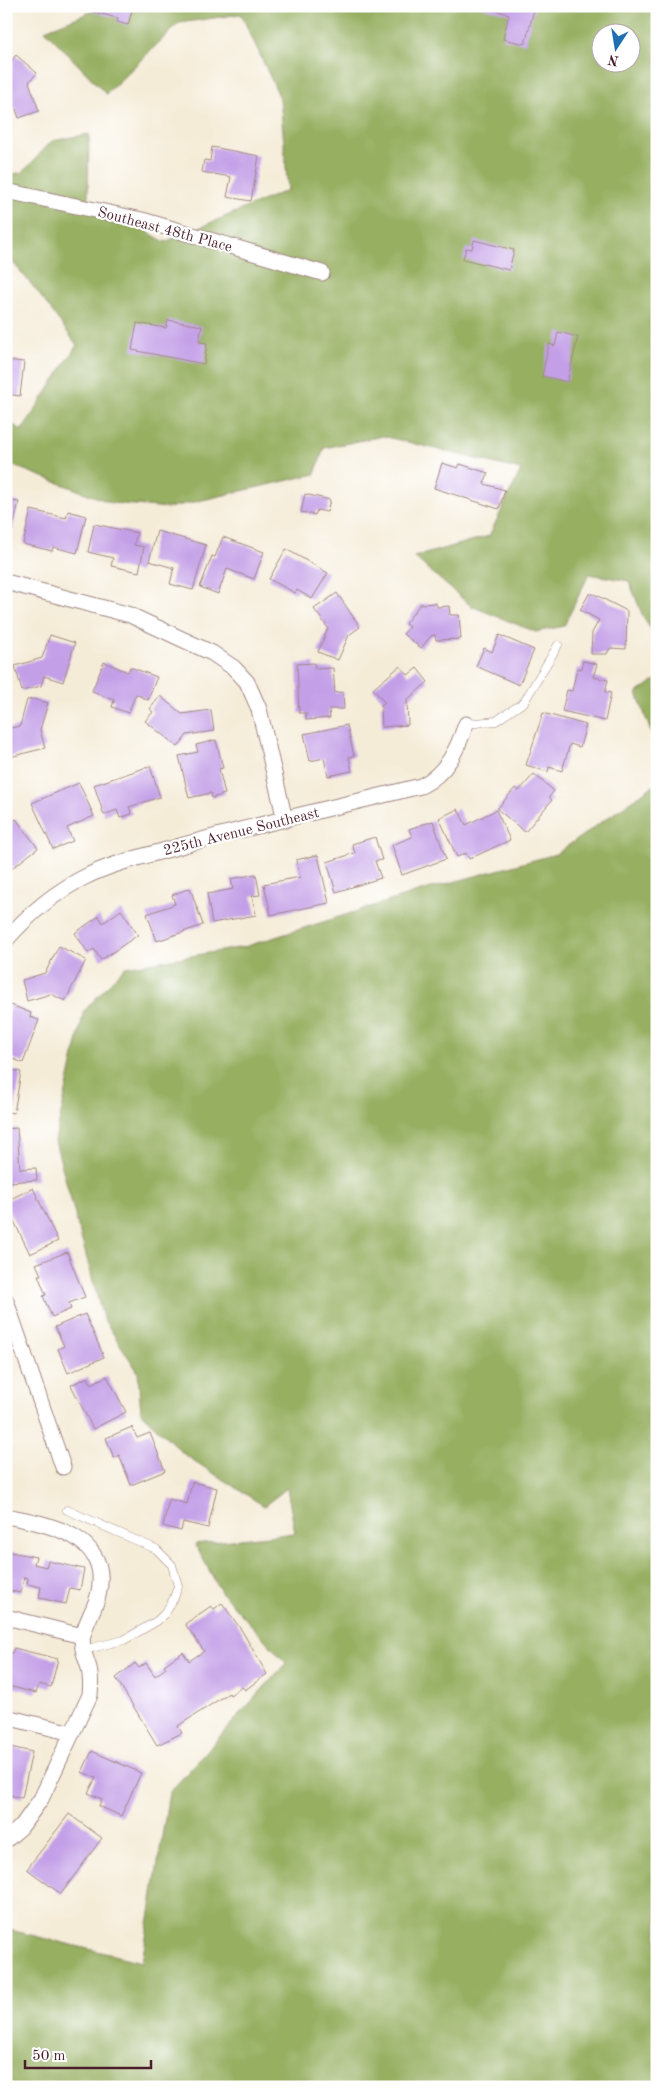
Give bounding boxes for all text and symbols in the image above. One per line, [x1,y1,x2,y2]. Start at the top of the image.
north arrow [590,22,640,72]
text: N [607,52,620,68]
street label: Southeast 48th Place [96,205,234,256]
street label: 225th Avenue Southeast [162,806,321,859]
scale bar [25,2038,151,2070]
text: 50 m [32,2049,66,2064]

